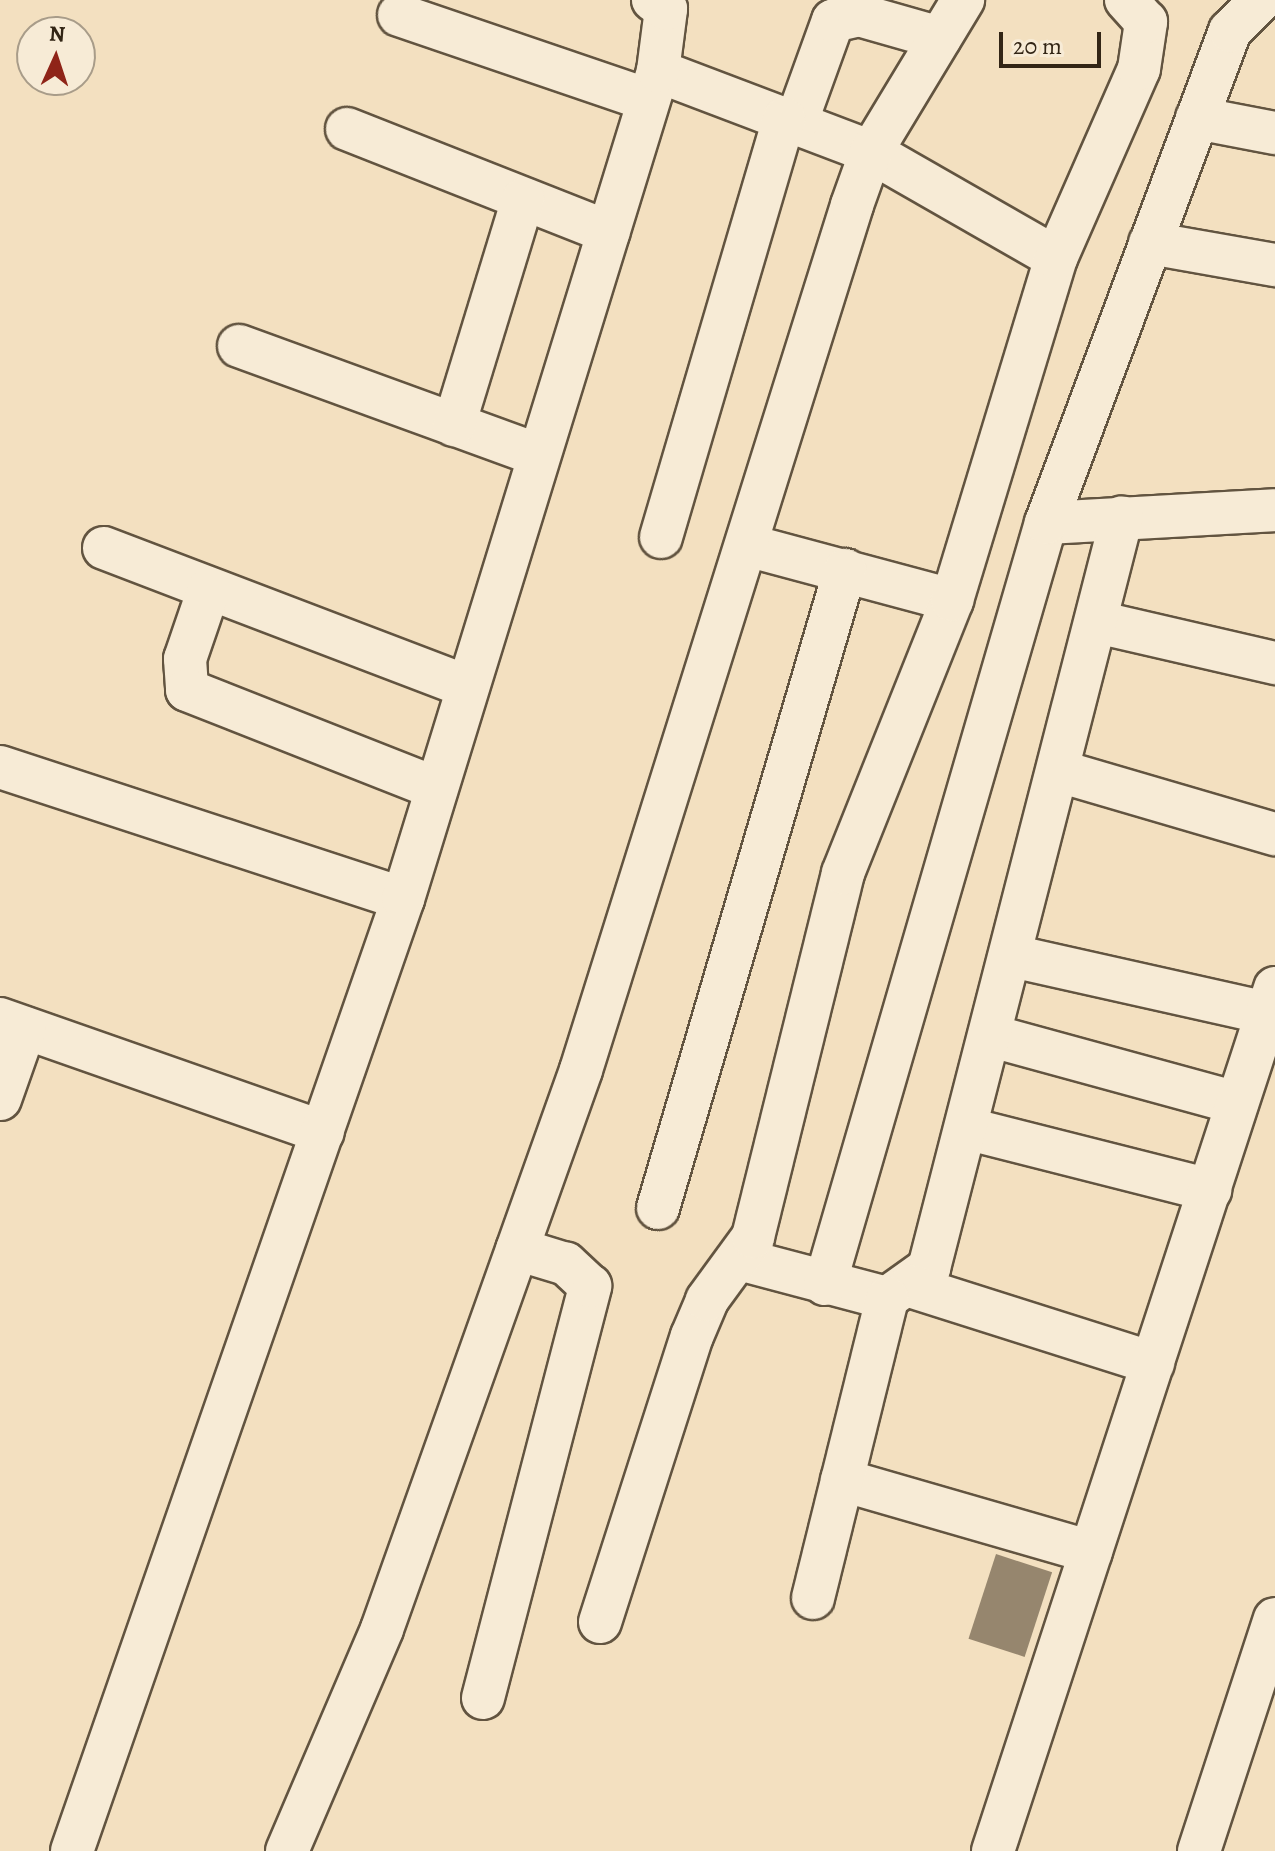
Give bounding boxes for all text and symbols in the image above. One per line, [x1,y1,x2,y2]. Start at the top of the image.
north arrow [16,16,96,96]
scale bar [1003,16,1105,66]
text: N [48,19,66,49]
text: 20 m [1013,30,1062,62]

